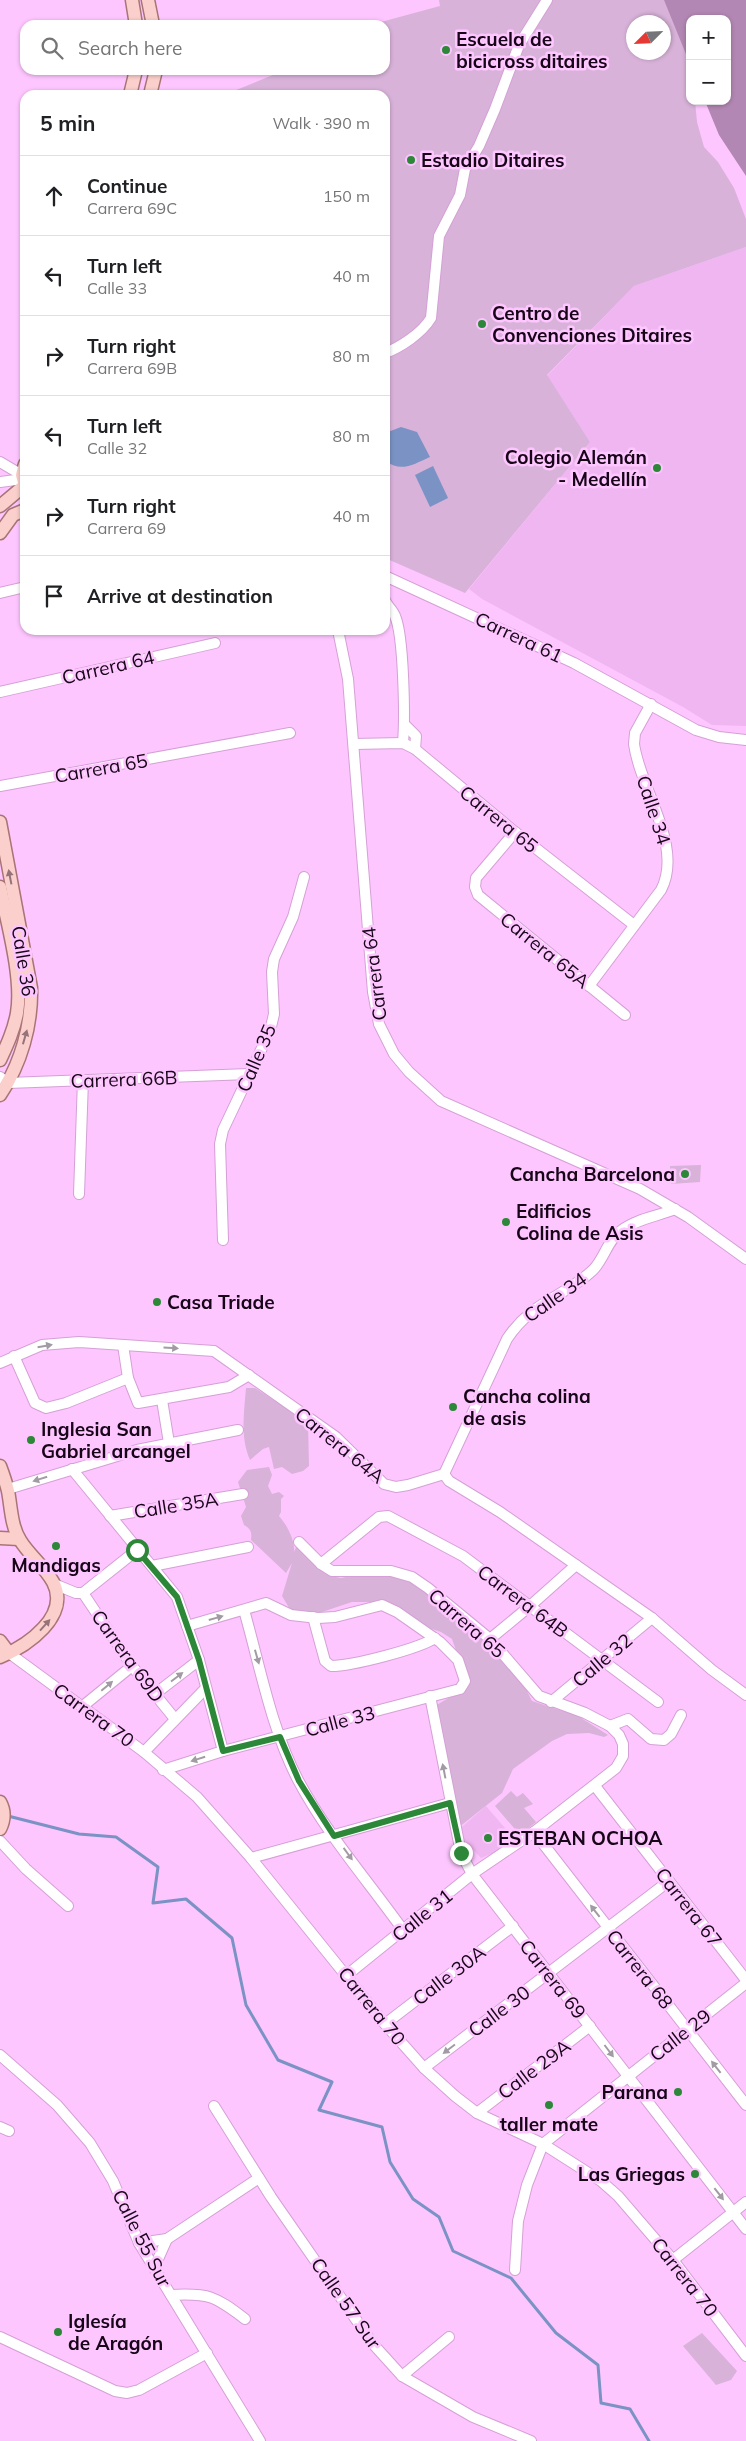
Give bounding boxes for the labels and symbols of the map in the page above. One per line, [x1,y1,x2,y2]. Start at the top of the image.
north arrow [626,15,671,60]
place label: Escuela de bicicross ditaires [456,27,608,73]
marker: Escuela de bicicross ditaires [440,44,452,56]
place label: Estadio Ditaires [421,148,564,172]
marker: Estadio Ditaires [405,154,417,166]
place label: Centro de Convenciones Ditaires [492,301,692,347]
marker: Centro de Convenciones Ditaires [476,318,488,330]
place label: Colegio Alemán - Medellín [505,445,647,491]
marker: Colegio Alemán - Medellín [651,462,663,474]
street label: Carrera 61 [471,606,567,668]
street label: Carrera 64 [59,645,157,689]
street label: Carrera 65 [53,748,149,788]
street label: Calle 34 [632,772,676,848]
street label: Carrera 65 [455,780,543,858]
one-way arrow [6,869,14,885]
street label: Carrera 65A [495,907,595,993]
street label: Calle 36 [7,924,41,998]
street label: Carrera 64 [356,926,392,1022]
street label: Calle 35 [231,1021,281,1095]
one-way arrow [22,1030,30,1045]
street label: Carrera 66B [70,1065,178,1093]
place label: Cancha Barcelona [510,1162,675,1186]
marker: Cancha Barcelona [679,1168,691,1180]
place label: Edificios Colina de Asis [516,1199,643,1245]
marker: Edificios Colina de Asis [500,1216,512,1228]
street label: Calle 34 [519,1267,591,1327]
place label: Casa Triade [167,1290,275,1314]
marker: Casa Triade [151,1296,163,1308]
one-way arrow [37,1341,53,1349]
one-way arrow [164,1344,180,1352]
place label: Cancha colina de asis [463,1384,591,1430]
marker: Cancha colina de asis [447,1401,459,1413]
street label: Carrera 64A [290,1402,390,1488]
place label: Inglesia San Gabriel arcangel [41,1417,191,1463]
marker: Inglesia San Gabriel arcangel [25,1434,37,1446]
one-way arrow [32,1475,47,1483]
street label: Calle 35A [132,1486,220,1524]
route start [126,1539,149,1562]
marker: Mandigas [50,1540,62,1552]
place label: Mandigas [11,1553,101,1577]
street label: Carrera 64B [473,1559,573,1643]
street label: Carrera 65 [424,1583,510,1663]
street label: Carrera 69D [86,1605,170,1707]
one-way arrow [208,1613,223,1621]
one-way arrow [39,1620,51,1632]
street label: Calle 32 [567,1628,637,1692]
one-way arrow [253,1649,261,1664]
one-way arrow [170,1672,184,1682]
street label: Carrera 70 [49,1678,139,1752]
one-way arrow [101,1681,114,1692]
street label: Calle 33 [302,1700,378,1742]
one-way arrow [190,1755,205,1763]
one-way arrow [440,1763,448,1779]
place label: ESTEBAN OCHOA [498,1826,663,1850]
marker: ESTEBAN OCHOA [482,1832,494,1844]
route end [450,1842,473,1865]
one-way arrow [343,1847,353,1861]
street label: Carrera 67 [651,1863,727,1951]
street label: Calle 31 [387,1883,457,1947]
one-way arrow [589,1905,600,1918]
street label: Carrera 68 [602,1925,678,2013]
street label: Carrera 69 [515,1935,591,2023]
street label: Calle 30A [408,1940,490,2010]
street label: Carrera 70 [333,1962,411,2050]
street label: Calle 30 [463,1980,535,2042]
street label: Calle 29 [645,2004,715,2066]
street label: Calle 29A [493,2034,575,2104]
one-way arrow [443,2043,456,2054]
one-way arrow [604,2044,614,2058]
one-way arrow [710,2061,721,2074]
place label: Parana [602,2080,668,2104]
marker: Parana [672,2086,684,2098]
marker: taller mate [543,2099,555,2111]
place label: taller mate [500,2112,598,2136]
place label: Las Griegas [578,2162,685,2186]
marker: Las Griegas [689,2168,701,2180]
street label: Calle 55 Sur [107,2185,177,2291]
one-way arrow [713,2187,724,2200]
street label: Carrera 70 [647,2233,723,2321]
street label: Calle 57 Sur [306,2253,386,2353]
place label: Iglesía de Aragón [68,2309,163,2355]
marker: Iglesía de Aragón [52,2326,64,2338]

